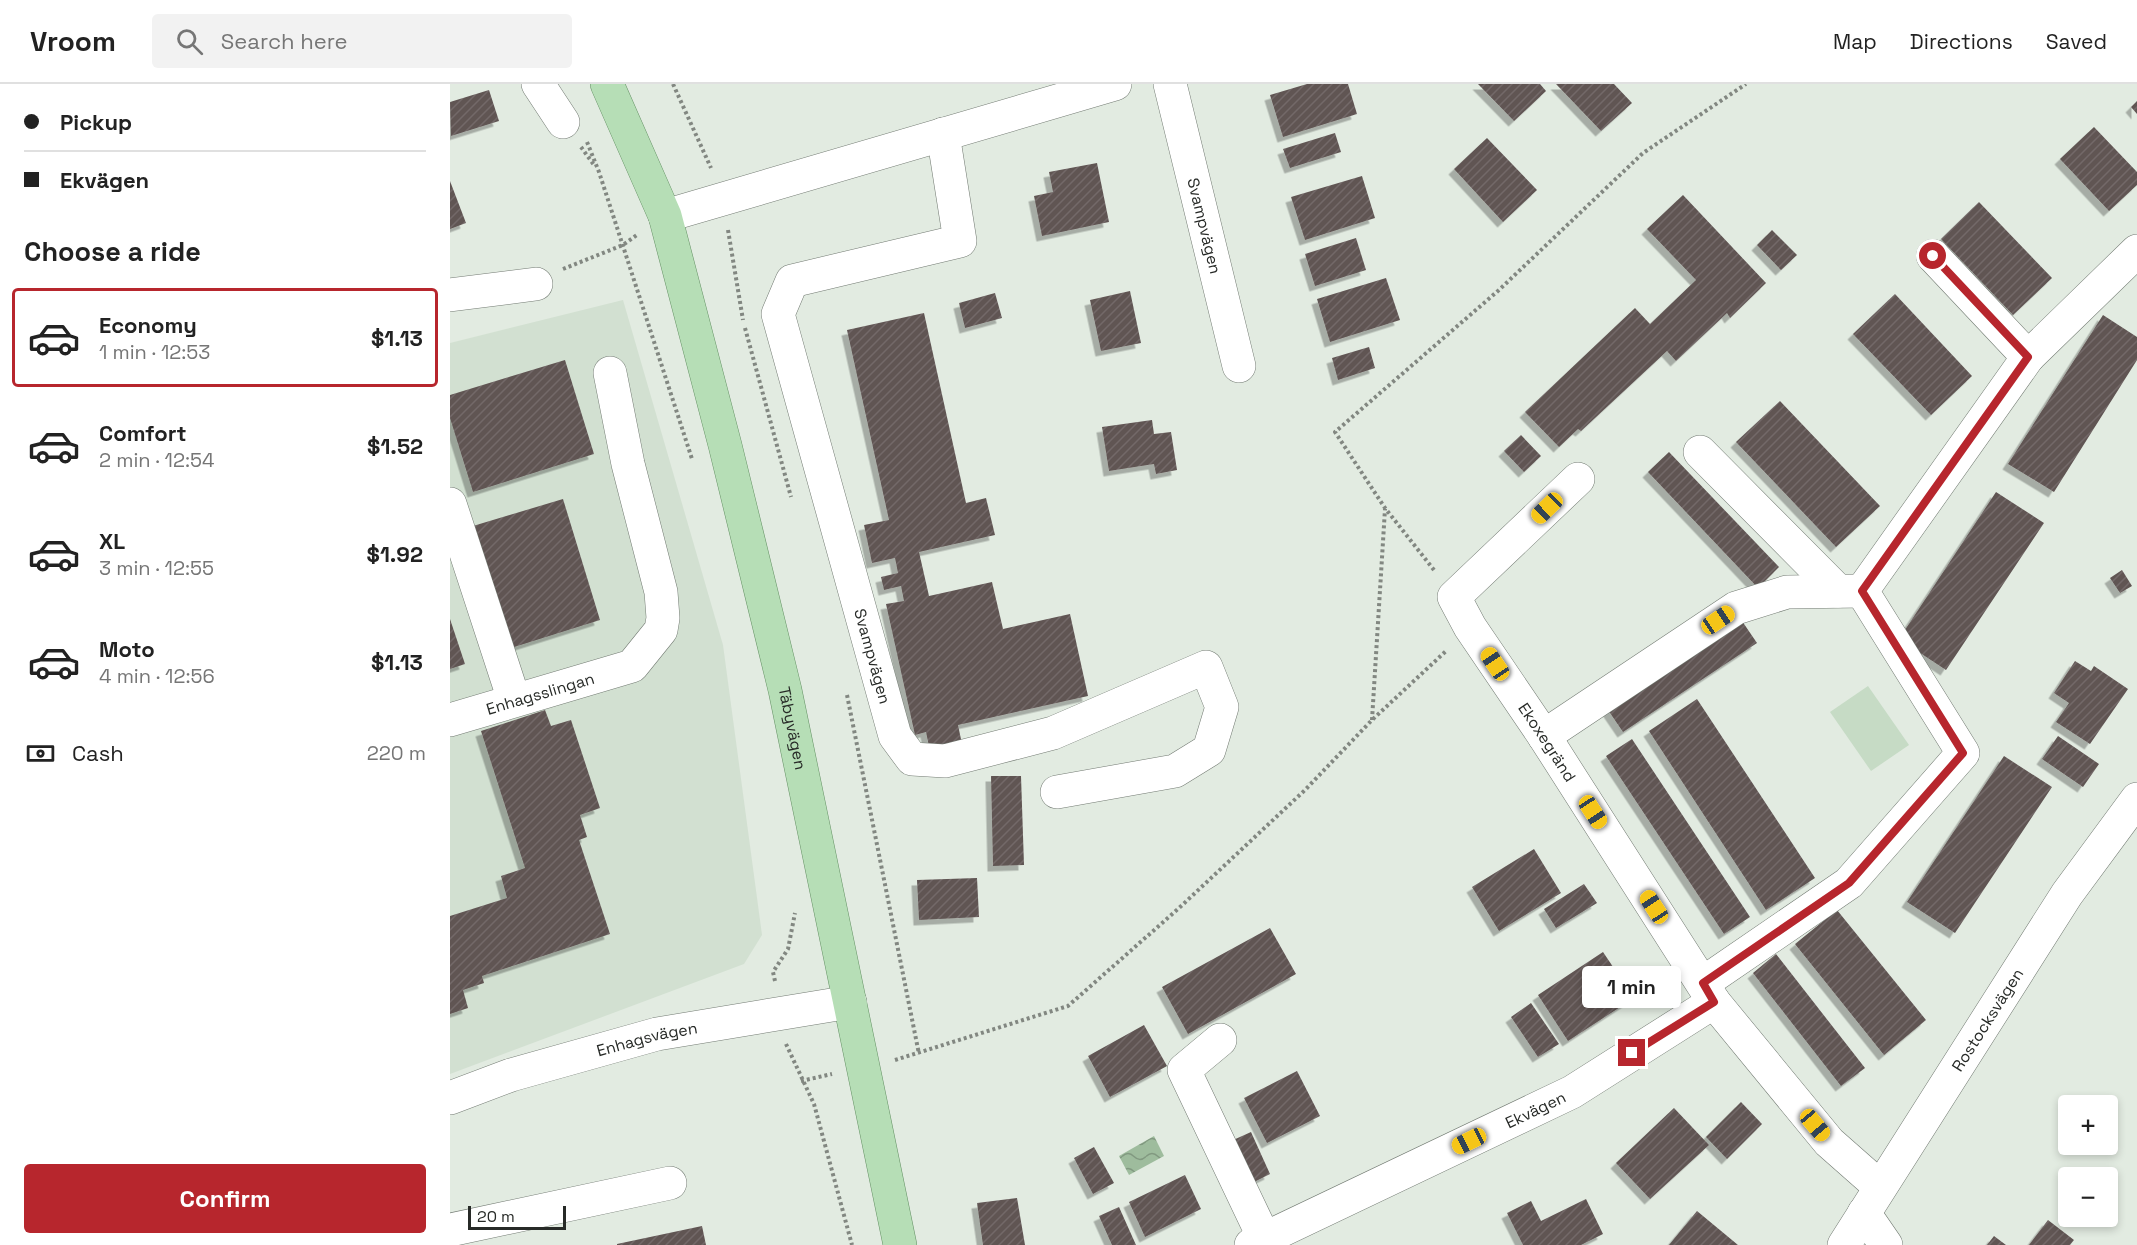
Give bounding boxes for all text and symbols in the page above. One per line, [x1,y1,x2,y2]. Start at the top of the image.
search box [152,14,572,68]
text: Vroom [30,23,116,59]
icon: search [173,25,206,58]
text: Search here [221,27,348,55]
text: Map [1833,28,1877,55]
text: Directions [1910,28,2013,55]
text: Saved [2046,28,2107,55]
text: Pickup [60,108,132,136]
text: Ekvägen [60,166,149,194]
street label: Svampvägen [1183,176,1227,276]
text: Choose a ride [24,234,201,269]
route start [1919,242,1946,269]
icon: car [27,311,81,365]
text: Economy [99,311,197,339]
text: $1.13 [371,324,423,352]
text: 1 min · 12:53 [99,339,210,365]
icon: car [27,419,81,473]
text: Comfort [99,419,187,447]
text: $1.52 [367,432,423,460]
text: 2 min · 12:54 [99,447,215,473]
car [1528,489,1566,527]
icon: car [27,527,81,581]
text: XL [99,527,125,555]
text: $1.92 [367,540,423,568]
text: 3 min · 12:55 [99,555,214,581]
car [1698,602,1738,638]
street label: Svampvägen [850,606,896,706]
icon: car [27,635,81,689]
text: Moto [99,635,155,663]
car [1477,644,1513,684]
text: $1.13 [371,648,423,676]
text: 4 min · 12:56 [99,663,215,689]
street label: Enhagsslingan [484,667,597,719]
street label: Täbyvägen [774,685,812,771]
street label: Ekoxegränd [1514,699,1581,786]
icon: cash [24,737,57,770]
text: Cash [72,739,124,767]
text: 220 m [367,740,426,766]
car [1576,792,1610,832]
car [1637,887,1671,927]
street label: Rostocksvägen [1947,964,2028,1075]
callout: 1 min [1582,966,1682,1008]
text: 1 min [1607,974,1656,1000]
street label: Enhagsvägen [594,1017,699,1061]
route end [1618,1039,1645,1066]
street label: Ekvägen [1502,1086,1569,1133]
map controls [2058,1095,2118,1227]
button: + [2058,1095,2118,1155]
car [1797,1105,1833,1145]
car [1449,1125,1489,1157]
button: Confirm [24,1164,426,1233]
button: − [2058,1167,2118,1227]
scale bar [468,1203,566,1230]
text: 20 m [477,1206,515,1227]

